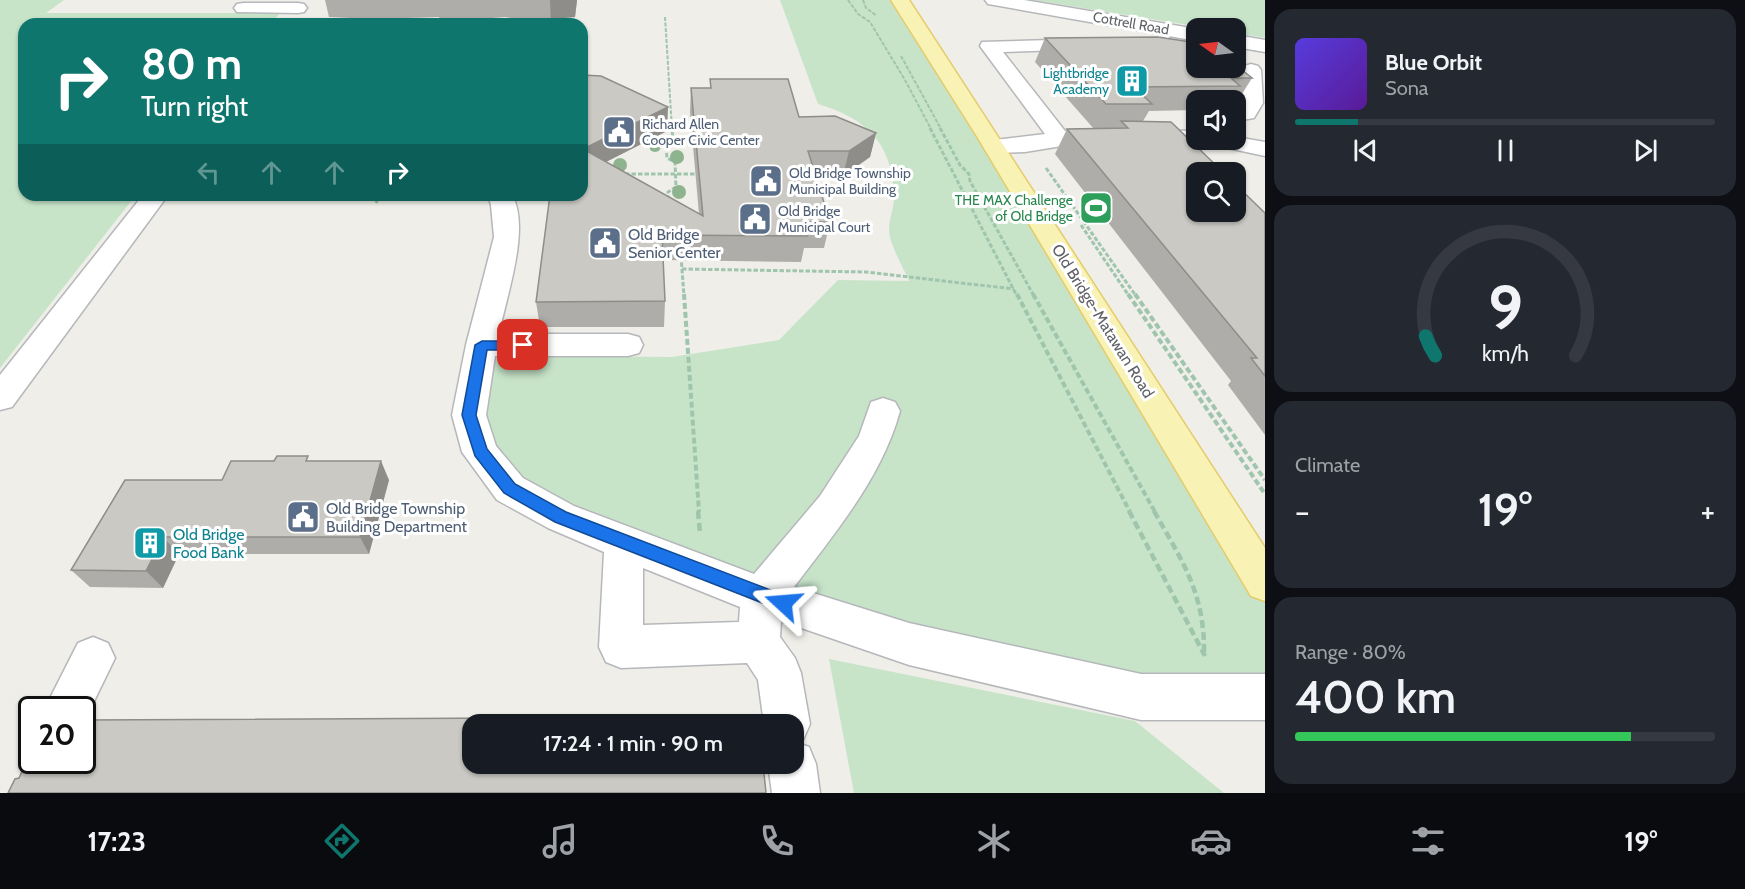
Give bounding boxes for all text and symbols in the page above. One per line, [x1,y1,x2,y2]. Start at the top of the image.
street label: Cottrell Road [1092,7,1170,39]
north arrow [1186,18,1246,78]
map controls [1186,18,1246,222]
text: 80 m [141,38,242,90]
icon: right [42,42,120,120]
text: Blue Orbit [1385,49,1482,76]
building icon: Lightbridge Academy [1114,63,1150,99]
place label: Lightbridge Academy [1043,64,1109,98]
text: Sona [1385,76,1428,100]
text: Turn right [141,90,248,123]
button: sound [1186,90,1246,150]
public building icon: Richard Allen Cooper Civic Center [601,114,637,150]
place label: Richard Allen Cooper Civic Center [642,115,760,149]
icon: previous [1349,134,1382,167]
icon: pause [1489,134,1522,167]
icon: next [1629,134,1662,167]
icon: left [192,156,225,189]
icon: ahead [255,156,288,189]
icon: ahead [318,156,351,189]
icon: right [381,156,414,189]
button: search [1186,162,1246,222]
public building icon: Old Bridge Township Municipal Building [748,163,784,199]
place label: Old Bridge Township Municipal Building [789,164,911,198]
sports icon: THE MAX Challenge of Old Bridge [1078,190,1114,226]
place label: THE MAX Challenge of Old Bridge [955,191,1073,225]
public building icon: Old Bridge Municipal Court [737,201,773,237]
place label: Old Bridge Municipal Court [778,202,871,236]
public building icon: Old Bridge Senior Center [587,225,623,261]
place label: Old Bridge Senior Center [628,225,721,262]
street label: Old Bridge-Matawan Road [1048,241,1158,401]
text: 9 [1487,270,1523,346]
pin [497,319,548,370]
icon: arrive [506,328,539,361]
text: km/h [1482,340,1528,366]
text: Climate [1295,453,1360,477]
text: 19° [1478,483,1532,537]
text: − [1295,491,1310,531]
text: + [1700,491,1715,531]
public building icon: Old Bridge Township Building Department [285,499,321,535]
place label: Old Bridge Township Building Department [326,499,468,536]
building icon: Old Bridge Food Bank [132,525,168,561]
place label: Old Bridge Food Bank [173,525,245,562]
position arrow [751,571,815,635]
text: Range · 80% [1295,640,1406,664]
text: 400 km [1295,670,1456,724]
speed limit sign: 20 [18,696,96,774]
text: 17:24 · 1 min · 90 m [543,730,723,757]
icon: directions [321,820,363,862]
icon: music [539,820,581,862]
icon: phone [756,820,798,862]
icon: climate [973,820,1015,862]
icon: car [1190,820,1232,862]
icon: filters [1407,820,1449,862]
text: 17:23 [88,825,146,858]
text: 19° [1624,825,1657,858]

